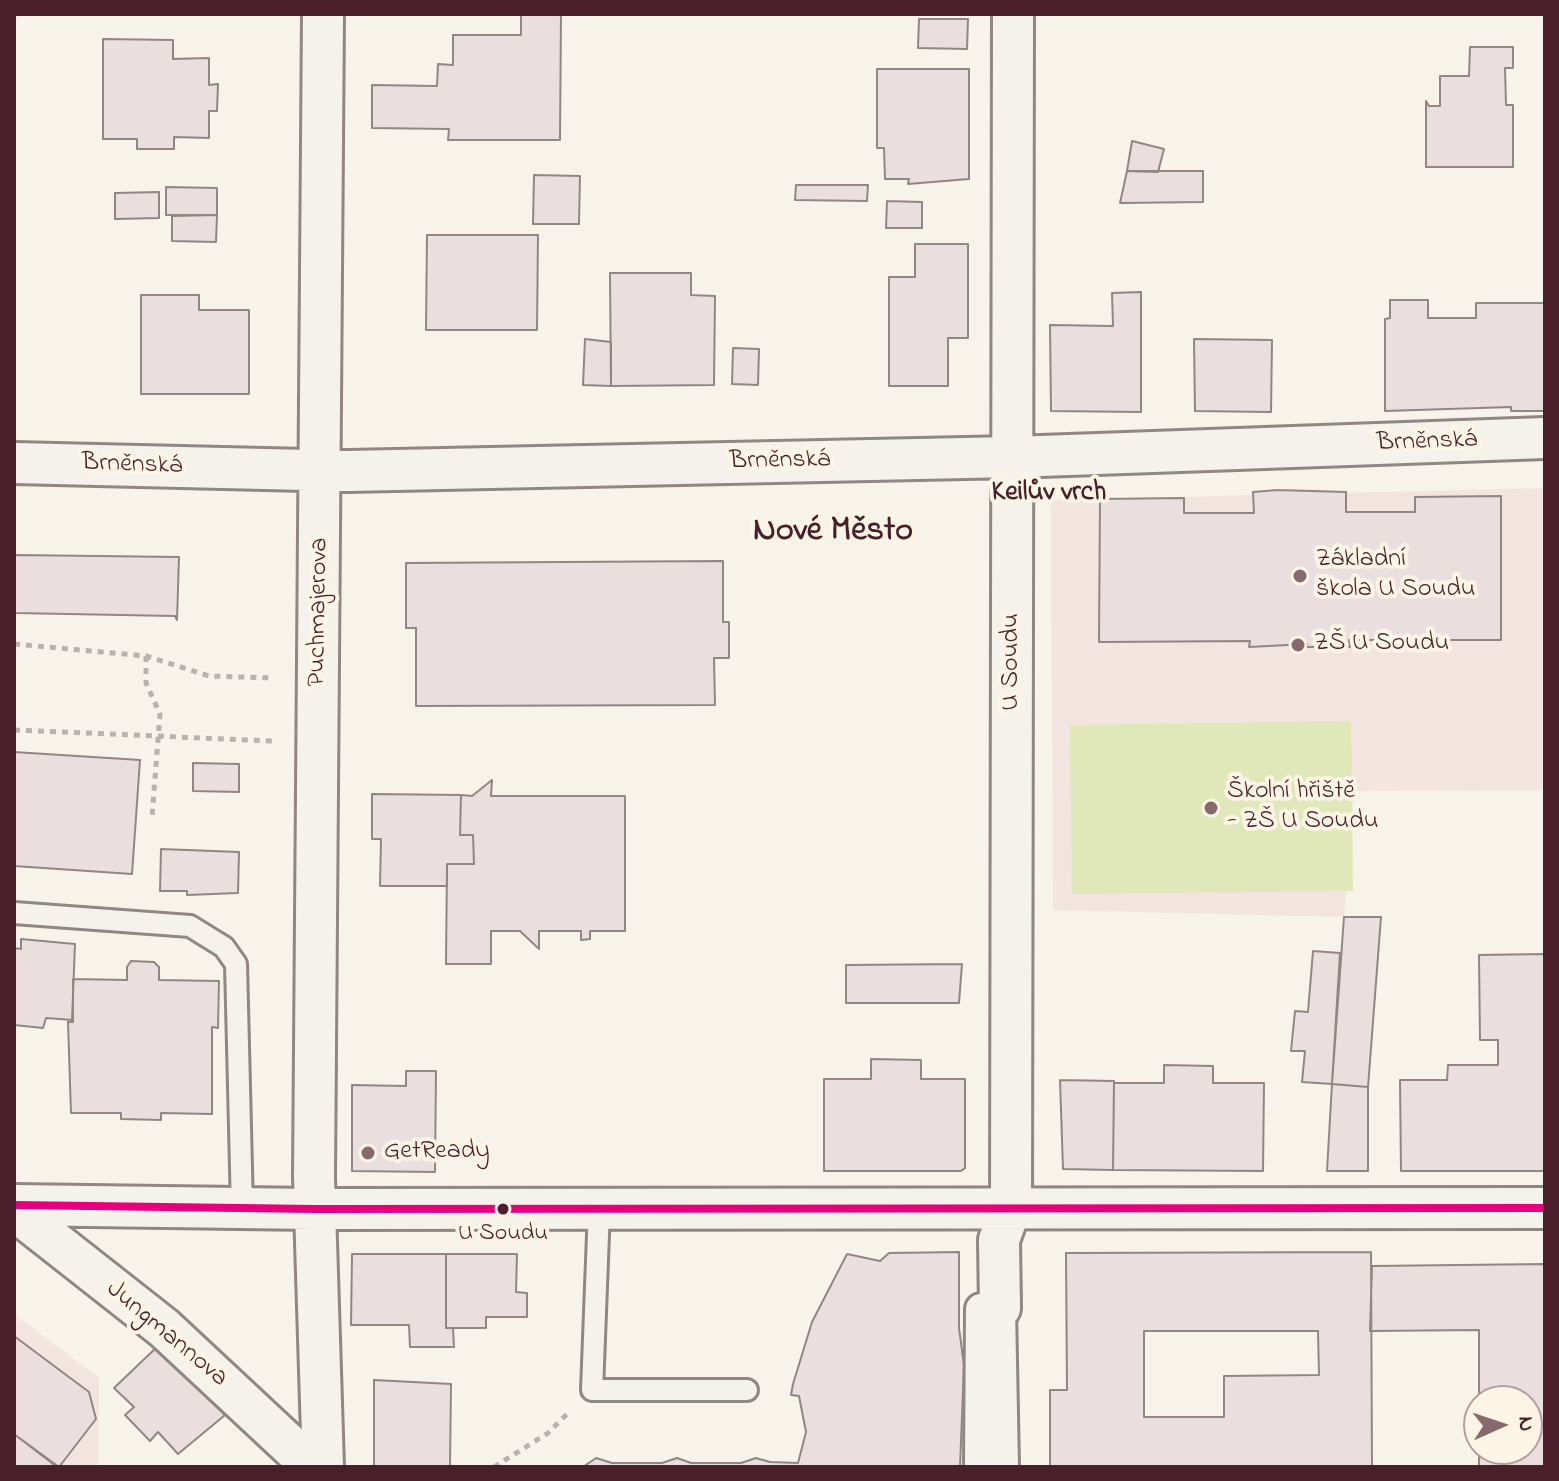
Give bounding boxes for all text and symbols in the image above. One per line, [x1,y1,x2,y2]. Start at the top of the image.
street label: Brněnská [1376,426,1478,460]
street label: Brněnská [729,446,831,478]
street label: Brněnská [81,449,183,483]
district label: Keilův vrch [992,477,1106,511]
district label: Nové Město [753,513,913,553]
street label: Puchmajerova [303,537,337,687]
place label: Základní škola U Soudu [1316,545,1476,606]
marker: Základní škola U Soudu [1291,567,1309,585]
street label: U Soudu [997,613,1029,711]
place label: ZŠ U Soudu [1314,629,1449,661]
marker: ZŠ U Soudu [1289,636,1307,654]
place label: Školní hřiště - ZŠ U Soudu [1227,777,1379,838]
marker: Školní hřiště - ZŠ U Soudu [1202,799,1220,817]
place label: GetReady [384,1137,490,1169]
marker: GetReady [359,1144,377,1162]
marker: U Soudu [495,1201,511,1217]
place label: U Soudu [458,1221,548,1249]
street label: Jungmannova [99,1275,233,1395]
north arrow [1463,1385,1543,1465]
text: N [1509,1416,1541,1432]

